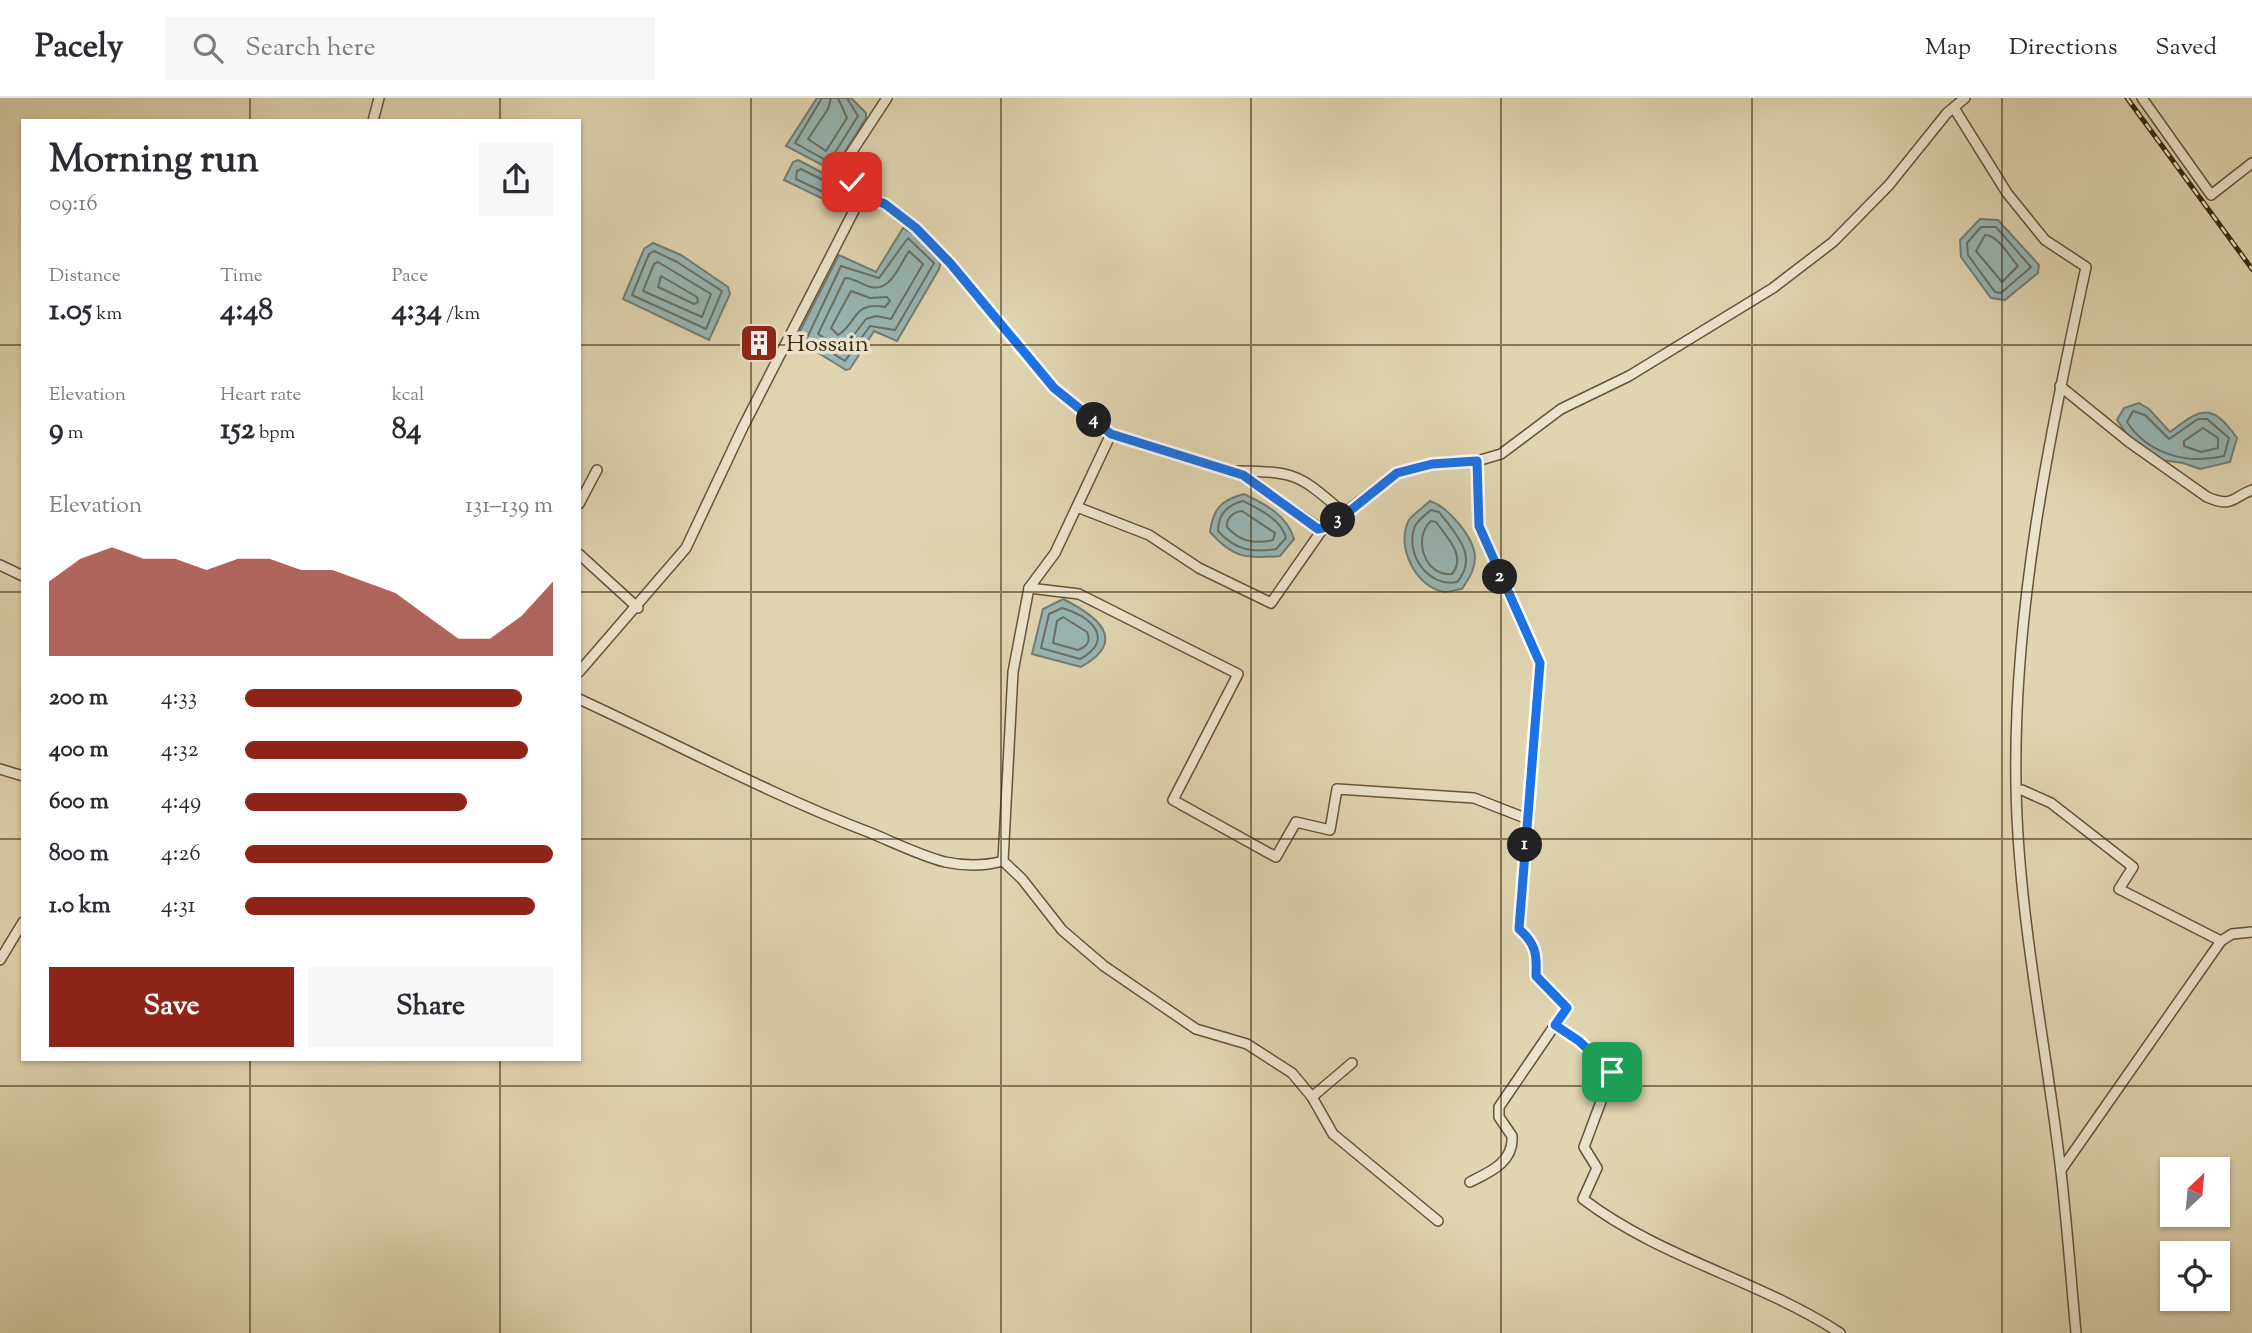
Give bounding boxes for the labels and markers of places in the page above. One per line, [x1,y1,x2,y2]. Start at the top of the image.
pin [822,152,882,212]
building icon: Hossain [738,322,780,364]
place label: Hossain [786,328,869,362]
pin: 4 [1076,402,1112,438]
pin: 3 [1320,502,1356,538]
pin: 2 [1482,560,1518,594]
pin: 1 [1508,828,1542,862]
pin [1582,1042,1642,1102]

